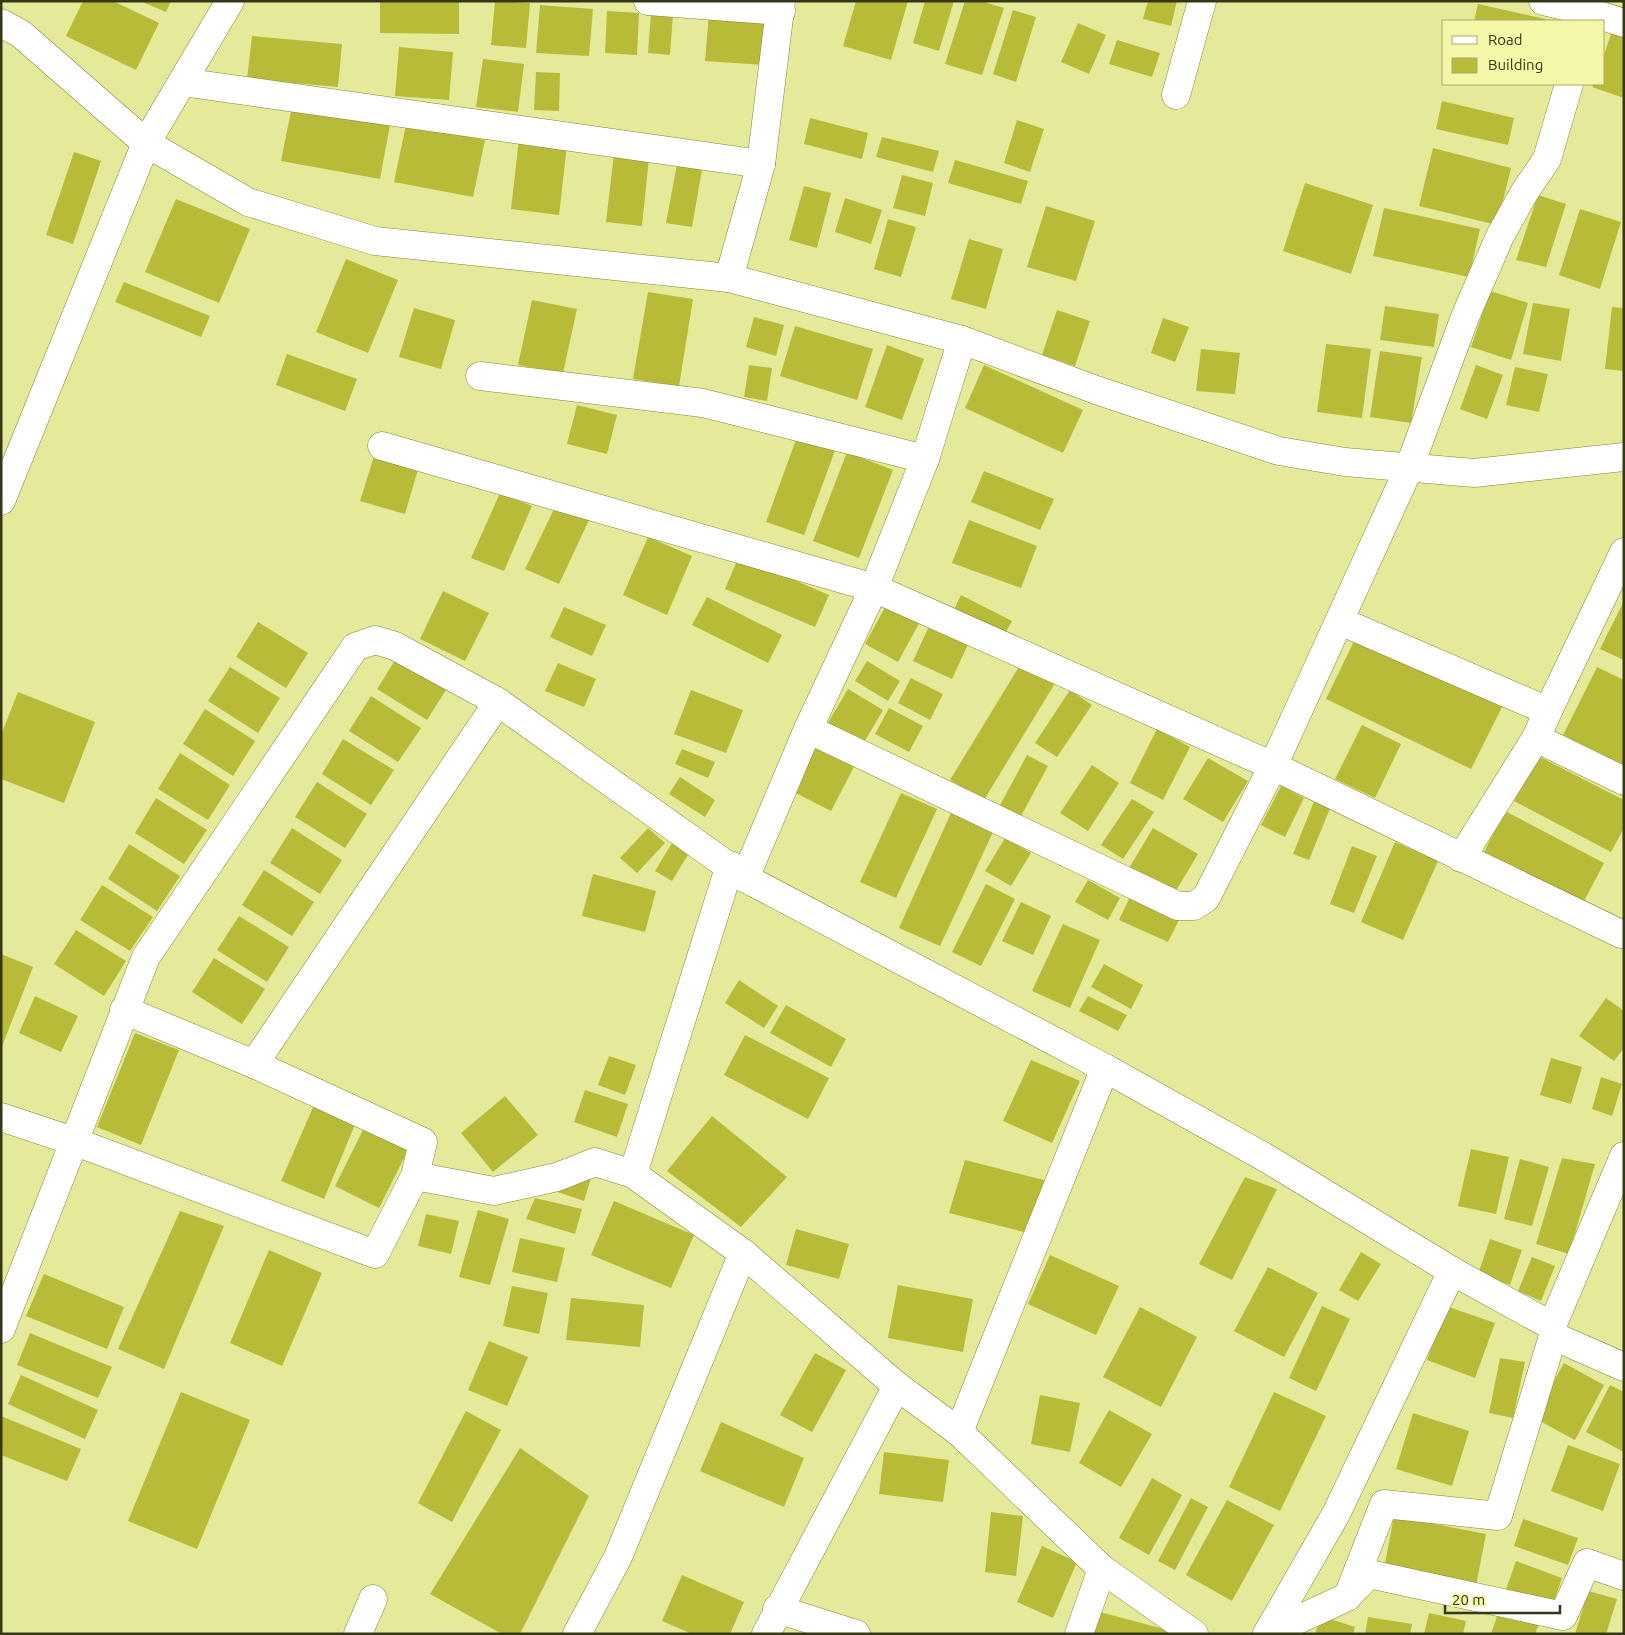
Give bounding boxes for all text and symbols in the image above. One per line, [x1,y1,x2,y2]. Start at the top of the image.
legend [1442,20,1605,85]
text: Road [1488,31,1523,48]
text: Building [1488,56,1543,73]
scale bar [1445,1582,1560,1614]
text: 20 m [1452,1591,1485,1608]

